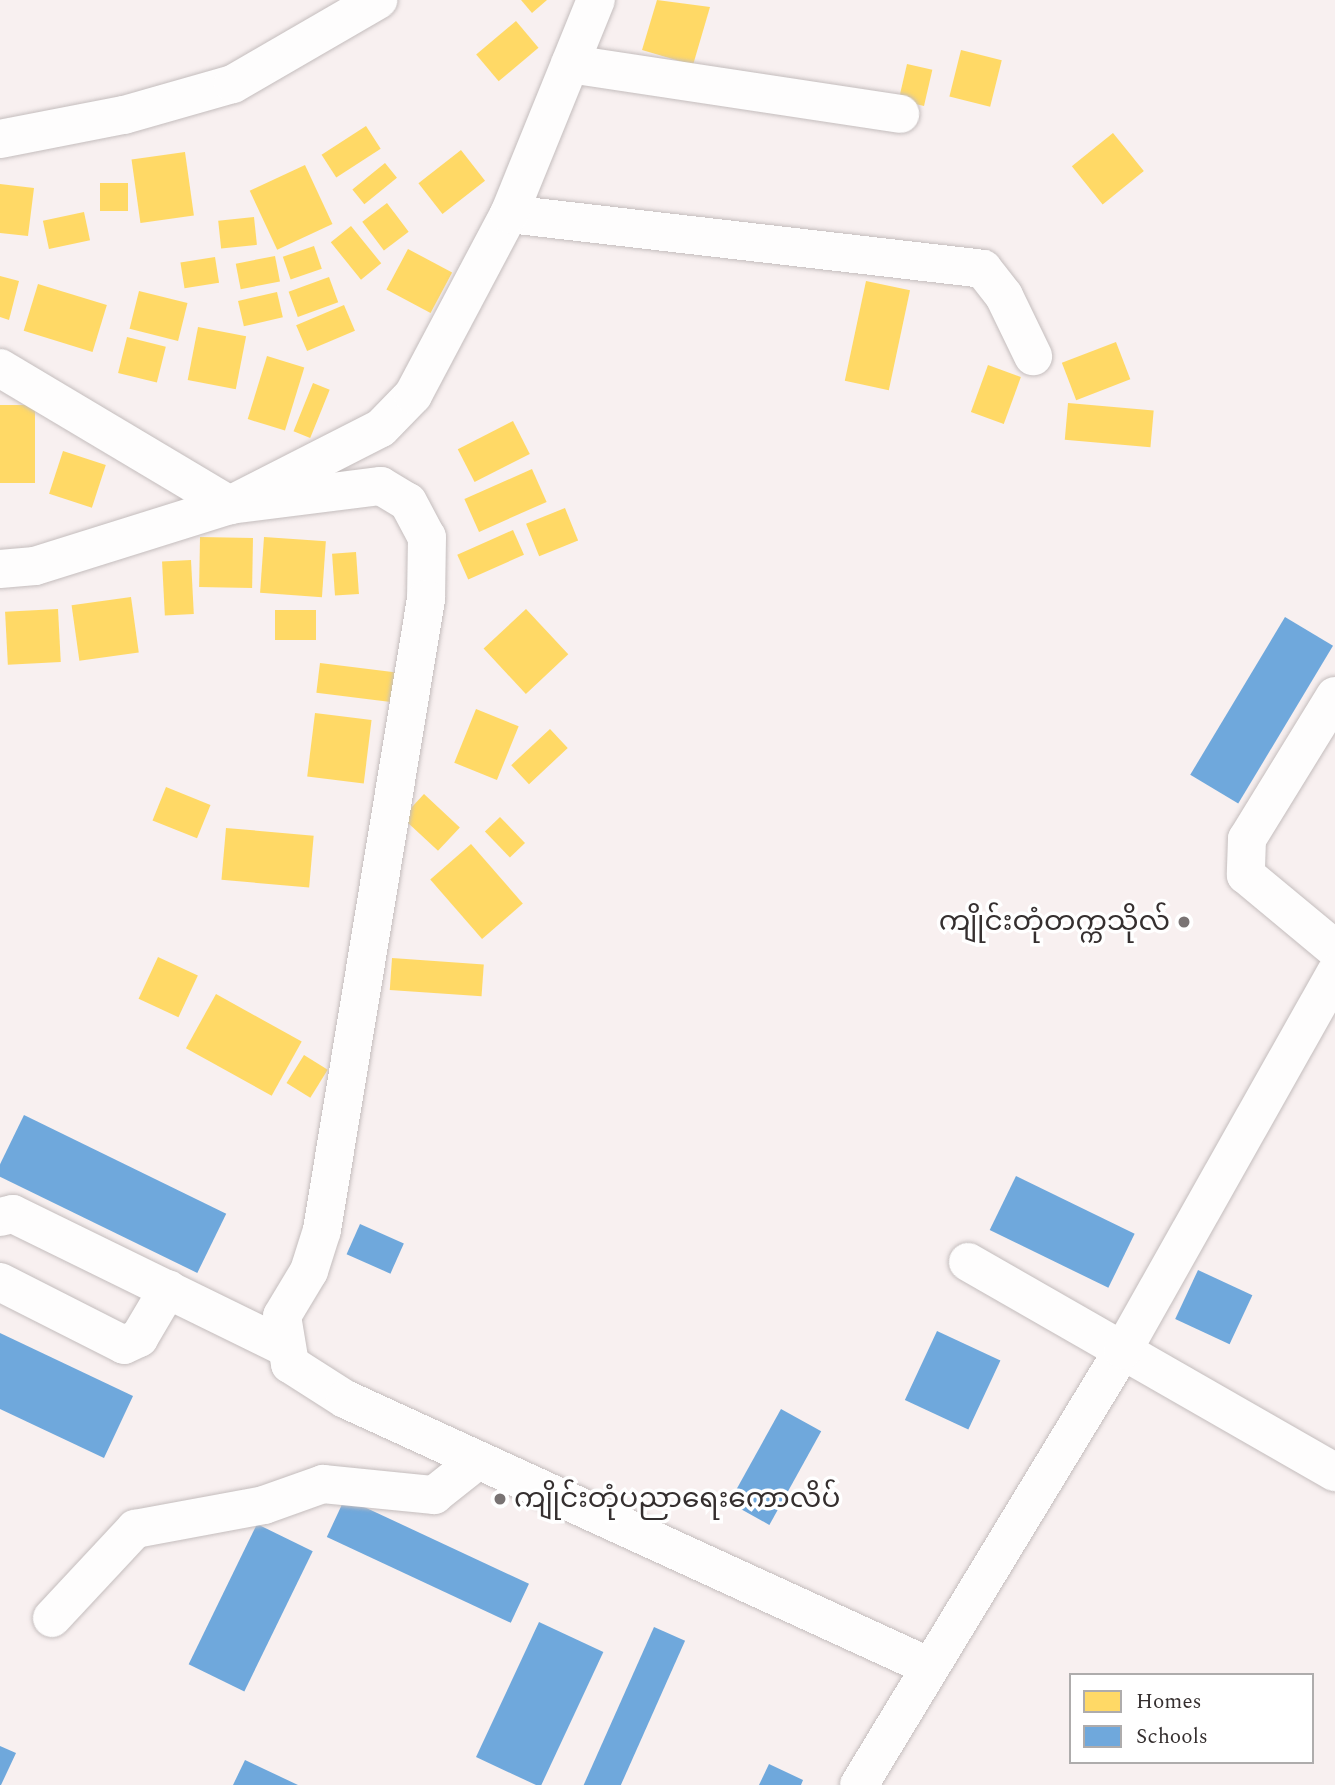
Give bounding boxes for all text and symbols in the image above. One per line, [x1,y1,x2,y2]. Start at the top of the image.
place label: ကျိုင်းတုံတက္ကသိုလ် [939,905,1170,939]
marker: ကျိုင်းတုံတက္ကသိုလ် [1176,914,1192,930]
place label: ကျိုင်းတုံပညာရေးကောလိပ် [514,1482,840,1516]
marker: ကျိုင်းတုံပညာရေးကောလိပ် [492,1491,508,1507]
legend [1069,1673,1314,1764]
text: Homes [1136,1686,1202,1718]
text: Schools [1136,1721,1208,1753]

